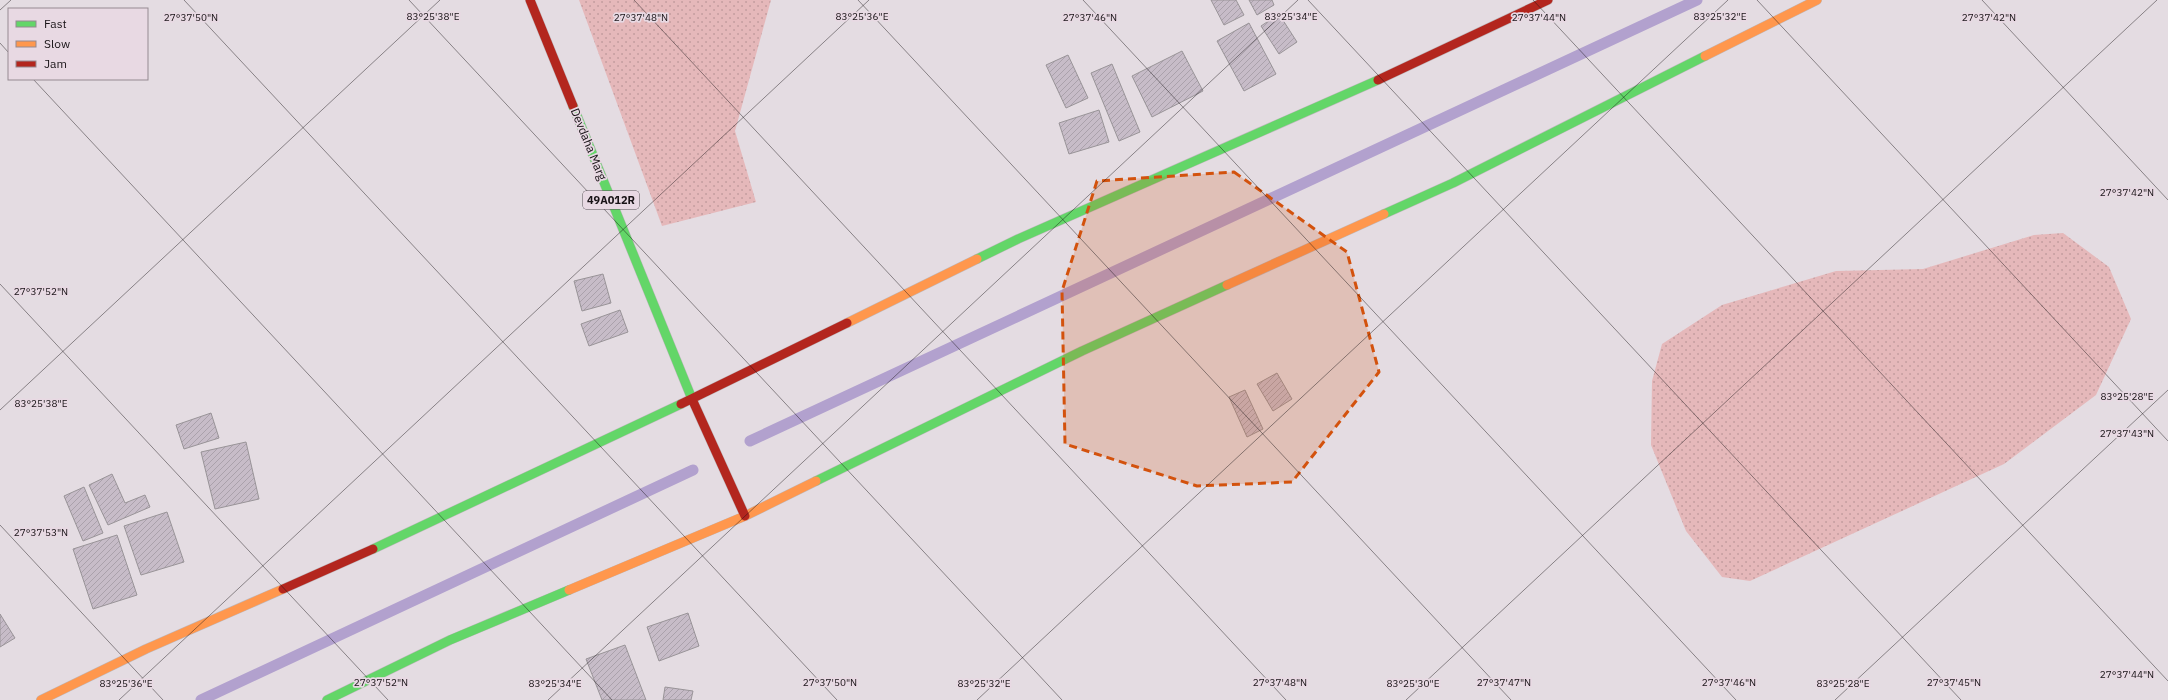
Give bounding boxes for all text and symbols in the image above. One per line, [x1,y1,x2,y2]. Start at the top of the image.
legend [8,8,148,80]
text: 83°25'38"E [406,10,460,23]
text: 83°25'36"E [835,10,889,23]
text: 83°25'34"E [1264,10,1318,23]
text: 83°25'32"E [1693,10,1747,23]
text: 27°37'50"N [164,11,218,24]
text: 27°37'48"N [614,11,668,24]
text: 27°37'46"N [1063,11,1117,24]
text: 27°37'44"N [1512,11,1566,24]
text: 27°37'42"N [1962,11,2016,24]
text: Fast [44,16,67,31]
text: Slow [44,36,70,51]
text: Jam [44,56,67,71]
street label: Devdaha Marg [568,106,611,183]
text: 27°37'42"N [2100,186,2154,199]
road number: 49A012R [583,191,639,209]
text: 27°37'52"N [14,285,68,298]
text: 83°25'28"E [2100,390,2154,403]
text: 83°25'38"E [14,397,68,410]
text: 27°37'43"N [2100,427,2154,440]
text: 27°37'53"N [14,526,68,539]
text: 27°37'44"N [2100,668,2154,681]
text: 27°37'52"N [354,676,408,689]
text: 27°37'50"N [803,676,857,689]
text: 27°37'48"N [1253,676,1307,689]
text: 27°37'47"N [1477,676,1531,689]
text: 27°37'46"N [1702,676,1756,689]
text: 27°37'45"N [1927,676,1981,689]
text: 83°25'36"E [99,677,153,690]
text: 83°25'34"E [528,677,582,690]
text: 83°25'32"E [957,677,1011,690]
text: 83°25'30"E [1386,677,1440,690]
text: 83°25'28"E [1816,677,1870,690]

